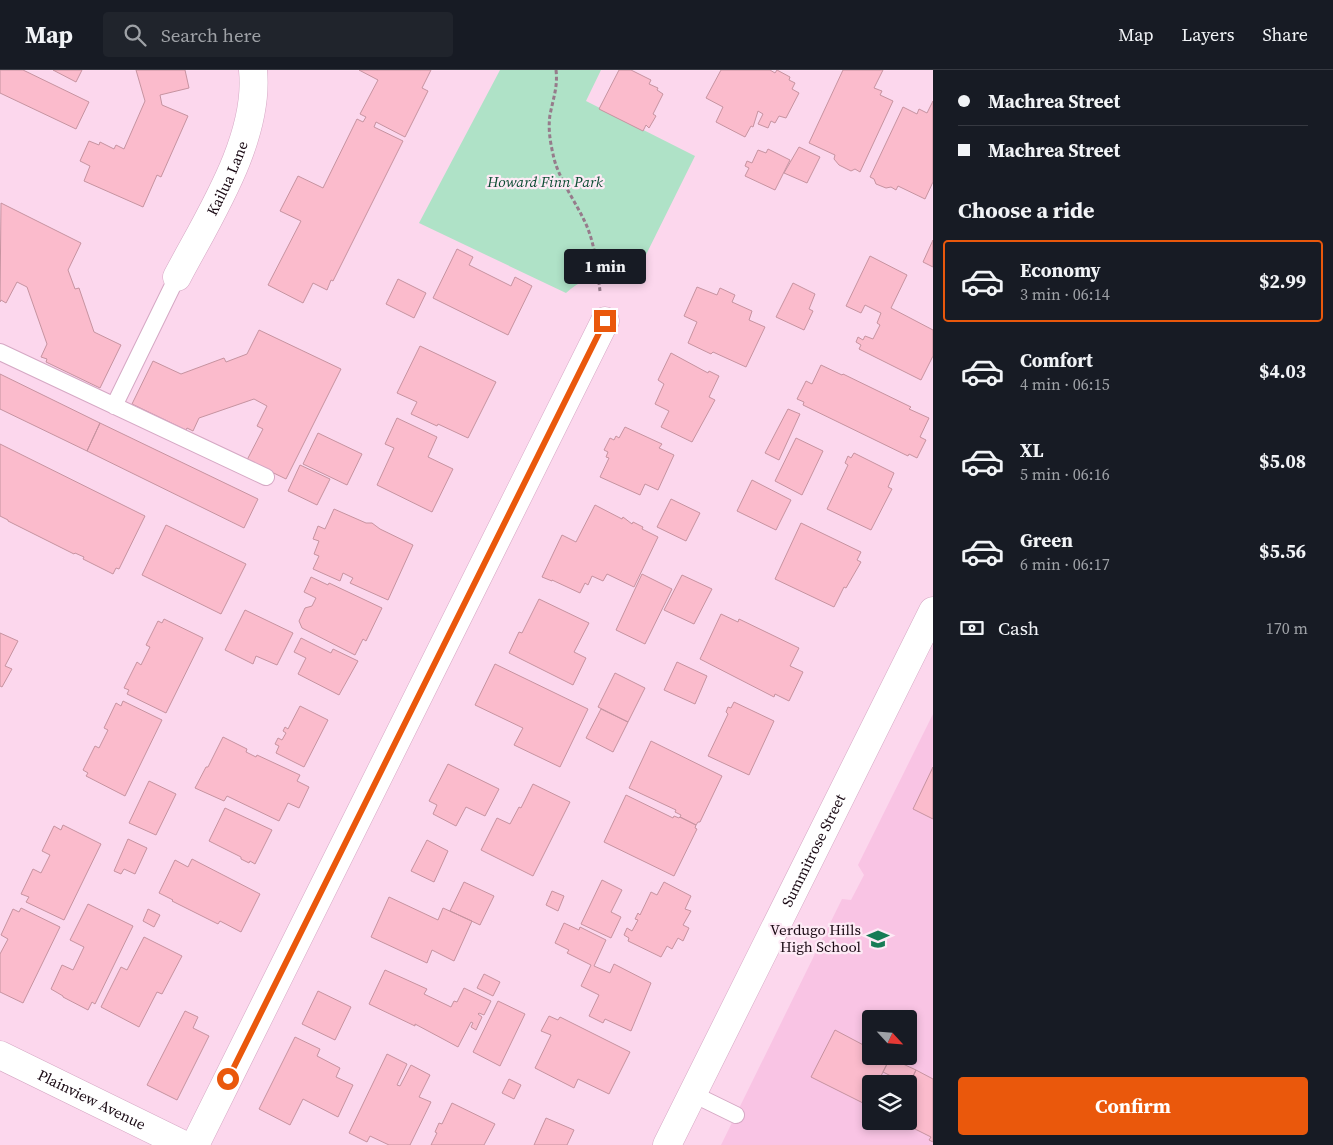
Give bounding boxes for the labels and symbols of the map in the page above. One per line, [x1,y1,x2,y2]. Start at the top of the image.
street label: Kailua Lane [201,138,253,219]
park label: Howard Finn Park [486,171,604,192]
callout: 1 min [564,248,646,284]
route end [594,310,616,332]
street label: Summitrose Street [776,790,850,910]
place label: Verdugo Hills High School [770,919,862,957]
school or university icon: Verdugo Hills High School [865,926,891,952]
north arrow [862,1010,918,1065]
street label: Plainview Avenue [34,1064,150,1135]
route start [217,1068,239,1090]

